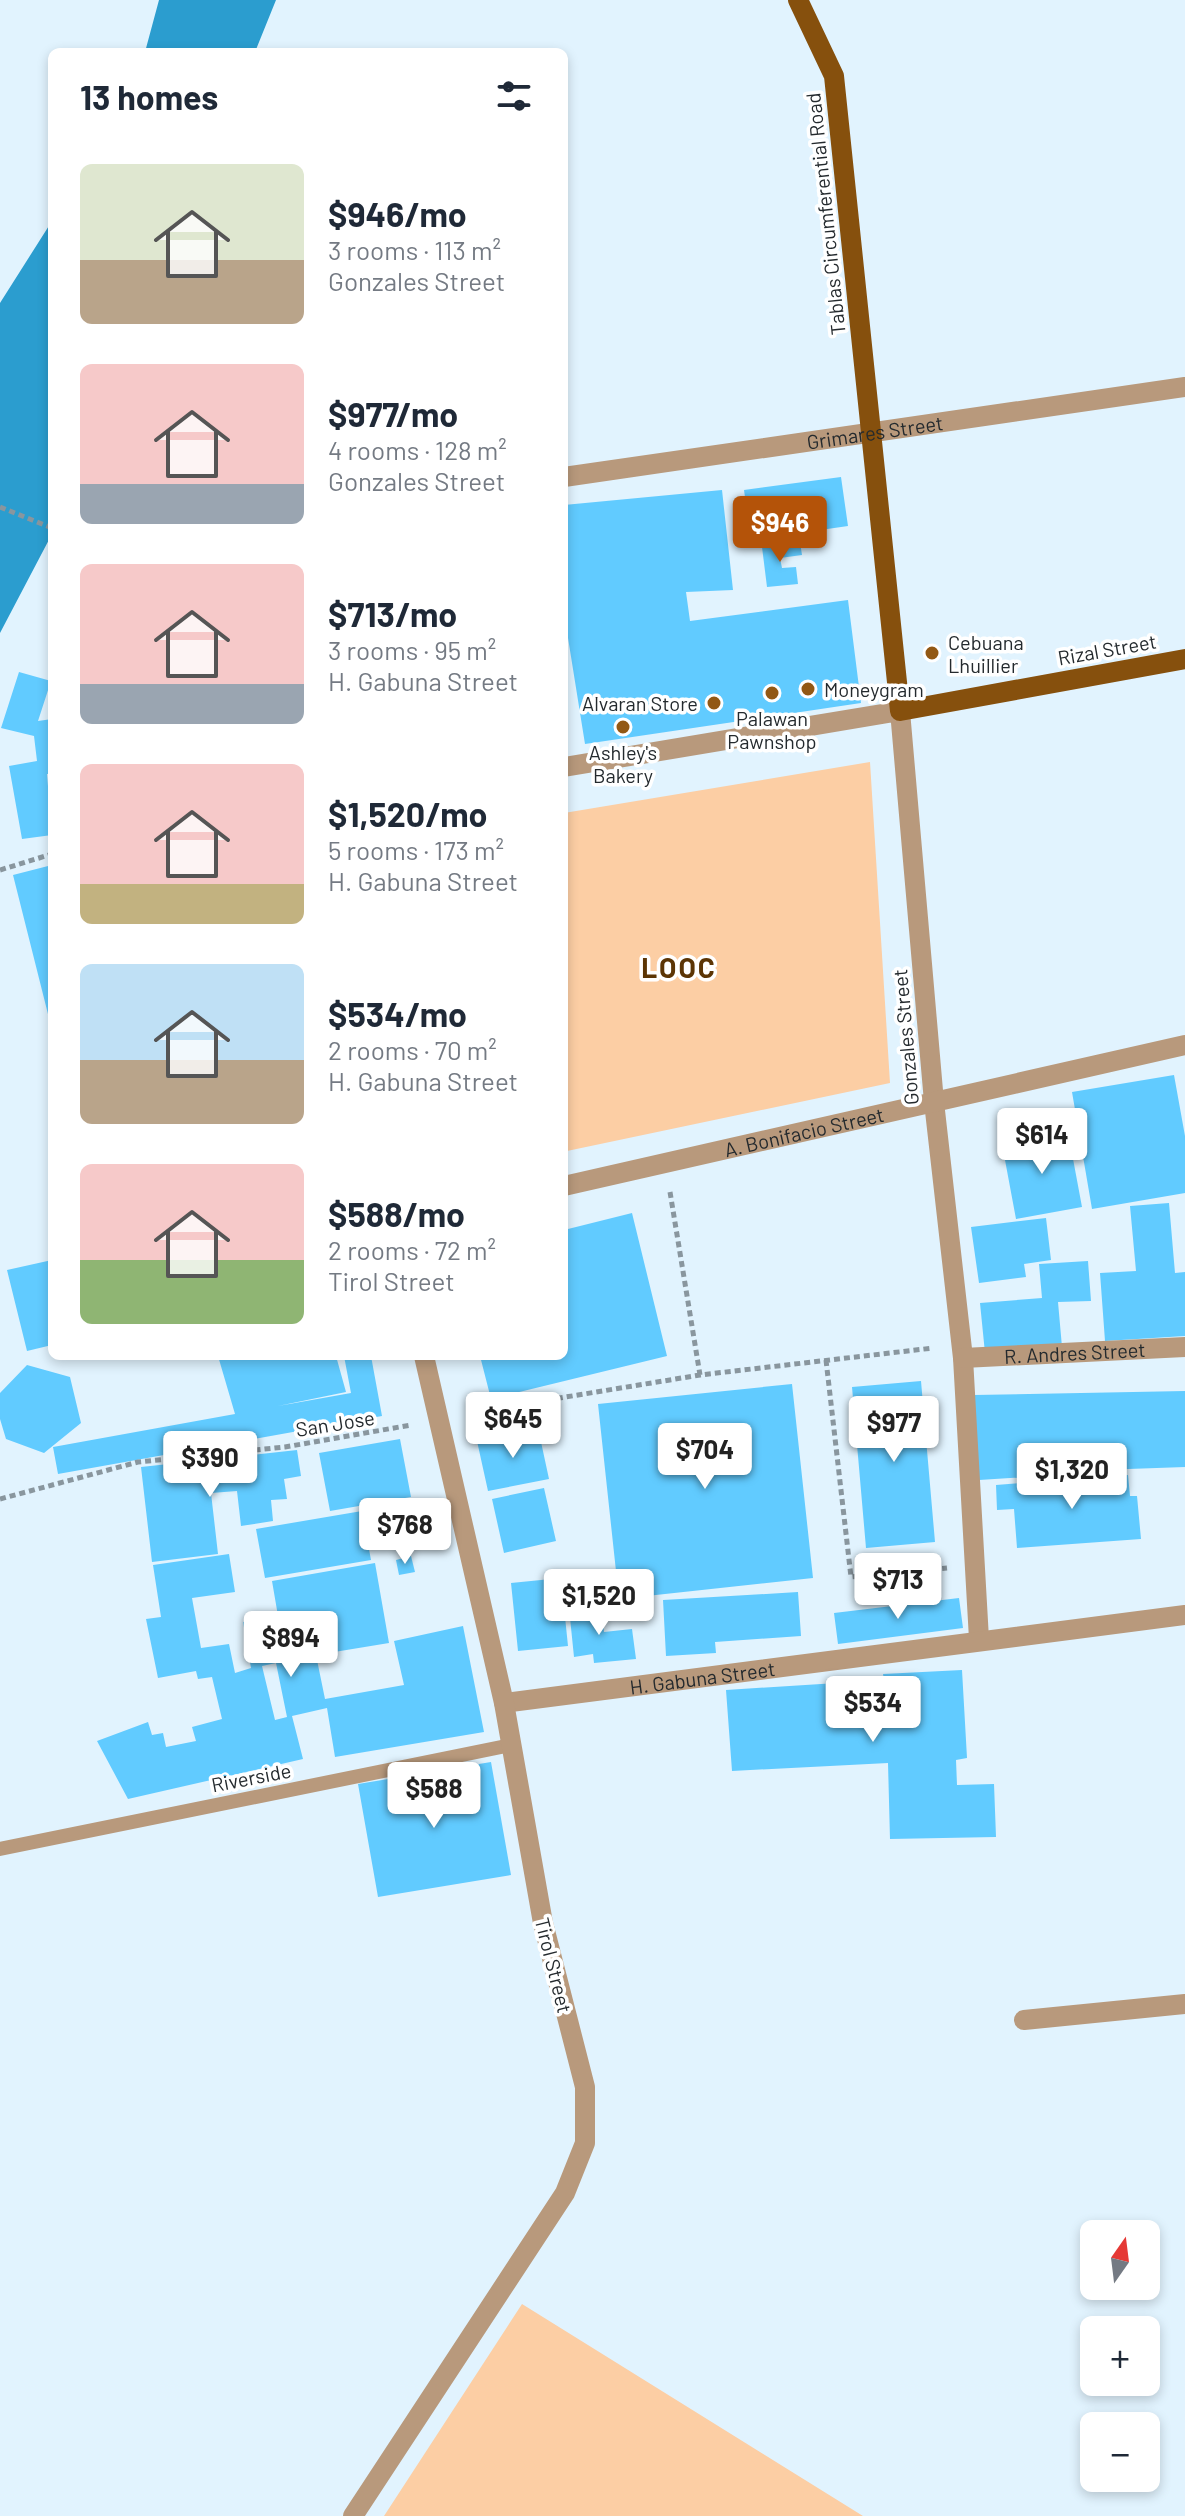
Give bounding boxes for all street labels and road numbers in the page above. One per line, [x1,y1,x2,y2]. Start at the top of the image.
street label: Tablas Circumferential Road [800,92,850,336]
street label: Grimares Street [805,410,944,454]
street label: Rizal Street [1056,629,1158,669]
street label: Gonzales Street [887,968,923,1106]
street label: A. Bonifacio Street [722,1102,886,1161]
street label: R. Andres Street [1004,1337,1146,1368]
street label: San Jose [294,1405,376,1441]
street label: H. Gabuna Street [628,1656,776,1699]
street label: Riverside [209,1758,293,1796]
street label: Tirol Street [531,1915,577,2015]

